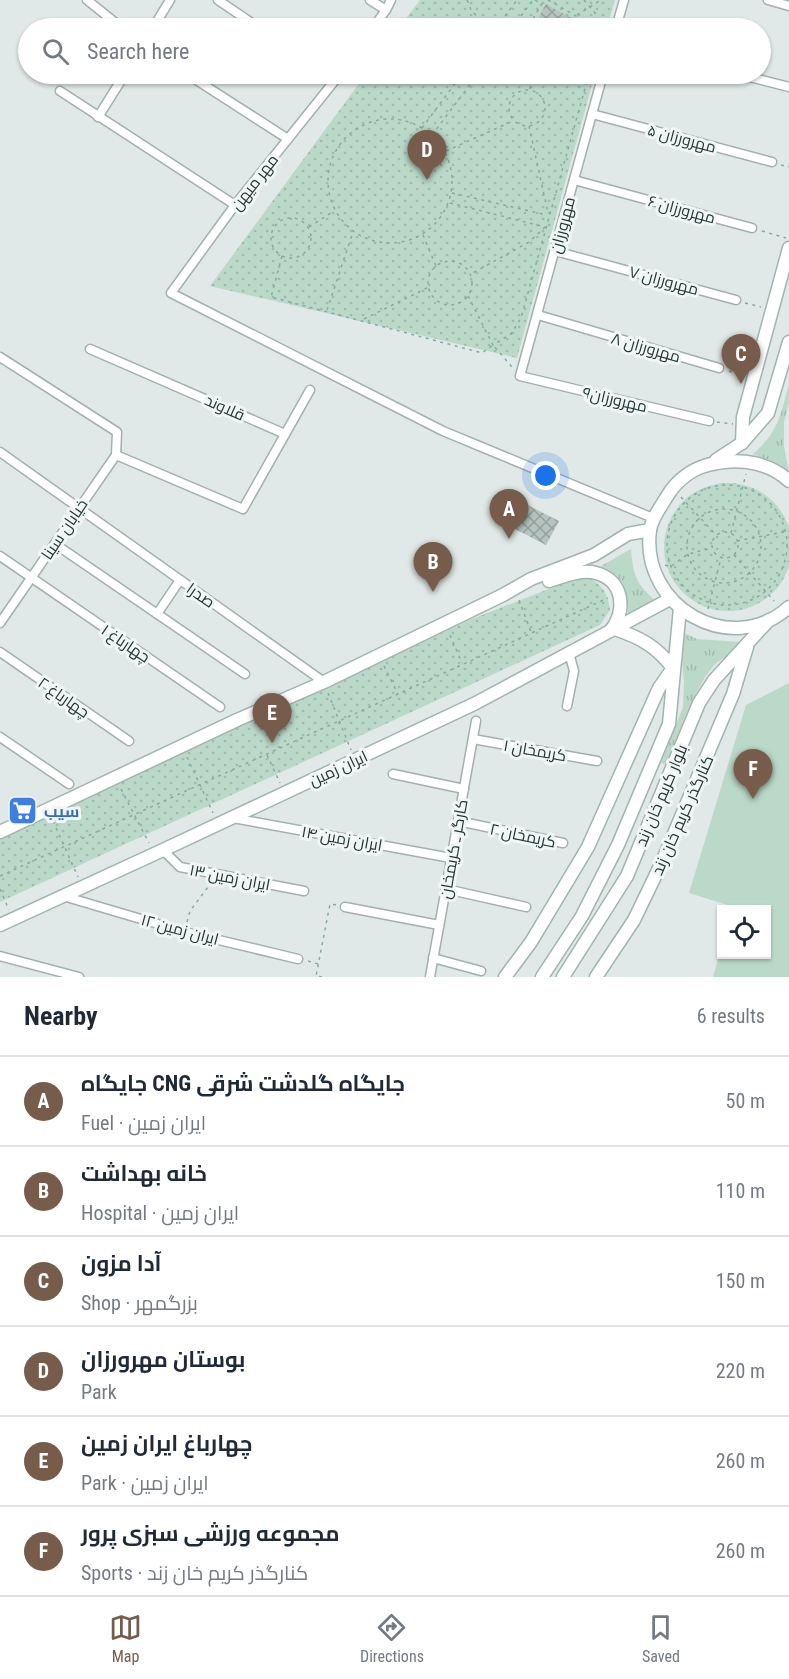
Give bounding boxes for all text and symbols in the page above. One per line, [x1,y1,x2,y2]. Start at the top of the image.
search box [18,18,771,84]
icon: search [39,35,72,68]
text: Search here [87,39,189,64]
street label: مهرورزان ۵ [645,120,718,158]
pin: D [408,130,446,180]
street label: مهر میهن [227,150,283,215]
street label: مهرورزان ۶ [646,191,718,229]
street label: مهرورزان [546,195,580,256]
street label: مهرورزان ۷ [627,262,701,300]
street label: مهرورزان ۸ [609,329,683,367]
pin: C [722,334,760,384]
street label: مهرورزان۹ [580,383,649,417]
street label: قلاوند [202,390,248,425]
your location [531,461,560,490]
pin: A [490,490,528,539]
street label: خیابان سینا [37,495,92,564]
pin: B [414,542,452,592]
street label: صدرا [183,579,219,612]
street label: چهارباغ ۱ [97,620,154,668]
street label: چهارباغ ۲ [33,673,93,724]
pin: E [252,694,292,743]
street label: کریمخان ۱ [502,736,568,766]
street label: بلوار کریم خان زند [631,741,693,850]
street label: ایران زمین [306,747,371,791]
pin: F [734,750,772,799]
street label: کنارگذر کریم خان زند [648,752,719,879]
supermarket icon: سیب [7,795,39,827]
street label: کارگر ـ کریمخان [435,798,473,901]
place label: سیب [44,802,79,821]
street label: کریمخان ۲ [488,819,558,853]
street label: ایران زمین ۱۴ [300,822,384,856]
street label: ایران زمین ۱۳ [188,860,272,896]
map controls [717,905,771,959]
button: locate [717,905,771,959]
street label: ایران زمین ۱۲ [139,910,221,950]
text: Nearby [24,1001,98,1031]
text: 6 results [697,1004,765,1028]
text: جایگاه CNG جایگاه گلدشت شرقی [81,1071,405,1096]
text: A [38,1089,49,1113]
text: 50 m [726,1089,765,1113]
text: Fuel · ایران زمین [81,1111,206,1135]
text: خانه بهداشت [81,1161,207,1186]
text: B [38,1179,49,1203]
text: 110 m [716,1179,765,1203]
text: Hospital · ایران زمین [81,1201,239,1225]
text: آدا مزون [81,1251,161,1276]
text: C [38,1269,49,1293]
text: 150 m [716,1269,765,1293]
text: Shop · بزرگمهر [81,1291,198,1315]
text: بوستان مهرورزان [81,1347,245,1372]
text: D [38,1359,49,1383]
text: 220 m [716,1359,765,1383]
text: Park [81,1380,117,1404]
text: چهارباغ ایران زمین [81,1431,252,1456]
text: E [39,1449,48,1473]
text: 260 m [716,1449,765,1473]
text: Park · ایران زمین [81,1471,209,1495]
text: مجموعه ورزشی سبزی پرور [81,1521,340,1546]
text: F [39,1539,48,1563]
text: 260 m [716,1539,765,1563]
text: Sports · کنارگذر کریم خان زند [81,1561,308,1585]
tab: Map [109,1611,142,1666]
tab: Directions [360,1611,424,1666]
tab: Saved [642,1611,680,1666]

